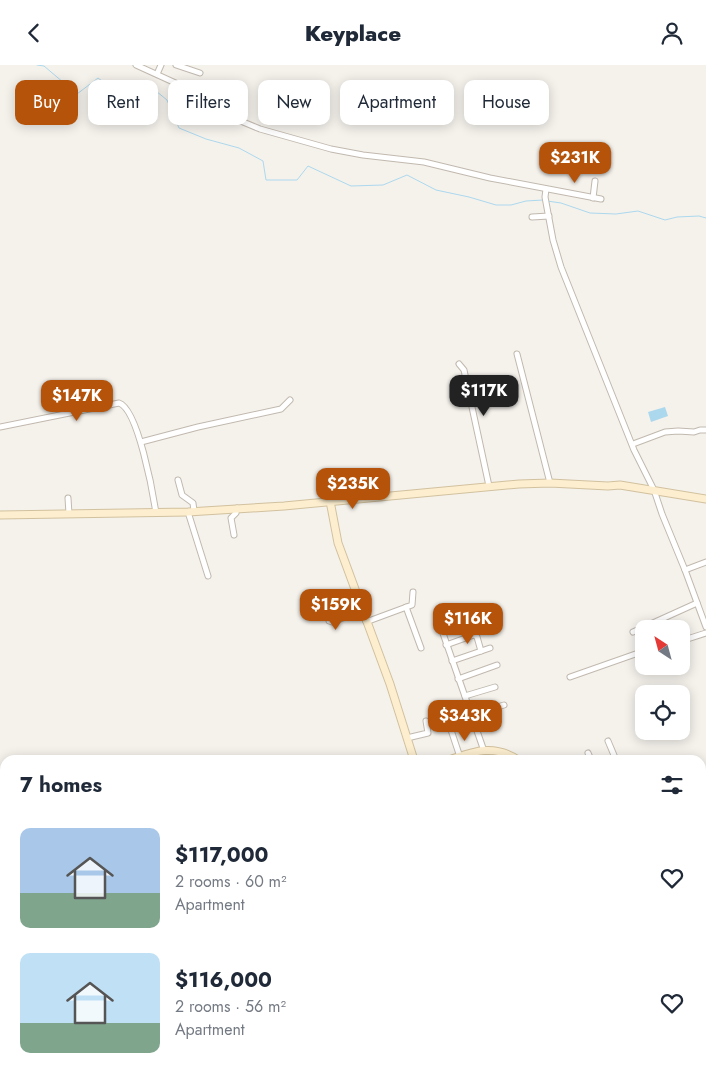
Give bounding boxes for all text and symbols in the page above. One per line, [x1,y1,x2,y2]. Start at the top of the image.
text: Keyplace [305,17,401,49]
icon: back [20,19,48,47]
icon: person [658,19,686,47]
chip: Buy [15,80,78,125]
chip: Rent [88,80,158,125]
chip: Filters [168,80,248,125]
chip: New [258,80,330,125]
chip: Apartment [340,80,454,125]
chip: House [464,80,549,125]
pin: $231K [540,141,610,184]
text: $231K [550,146,600,169]
pin: $117K [449,375,519,417]
pin: $147K [42,379,112,422]
text: $117K [460,379,508,402]
text: $147K [52,384,102,407]
pin: $235K [318,467,388,510]
text: $235K [327,472,379,495]
pin: $159K [301,589,371,631]
text: $159K [311,593,361,616]
pin: $116K [433,603,503,645]
text: $116K [444,607,492,630]
north arrow [635,620,690,675]
map controls [635,620,690,740]
button: locate [635,685,690,740]
pin: $343K [430,699,500,742]
text: $343K [439,704,491,727]
text: 7 homes [20,770,102,800]
icon: filters [658,771,686,799]
text: $117,000 [175,840,269,870]
icon: home [60,848,120,908]
icon: heart [658,864,686,892]
text: 2 rooms · 60 m² [175,870,287,893]
text: Apartment [175,893,245,916]
text: $116,000 [175,965,272,995]
icon: home [60,973,120,1033]
icon: heart [658,989,686,1017]
text: 2 rooms · 56 m² [175,995,286,1018]
text: Apartment [175,1018,245,1041]

